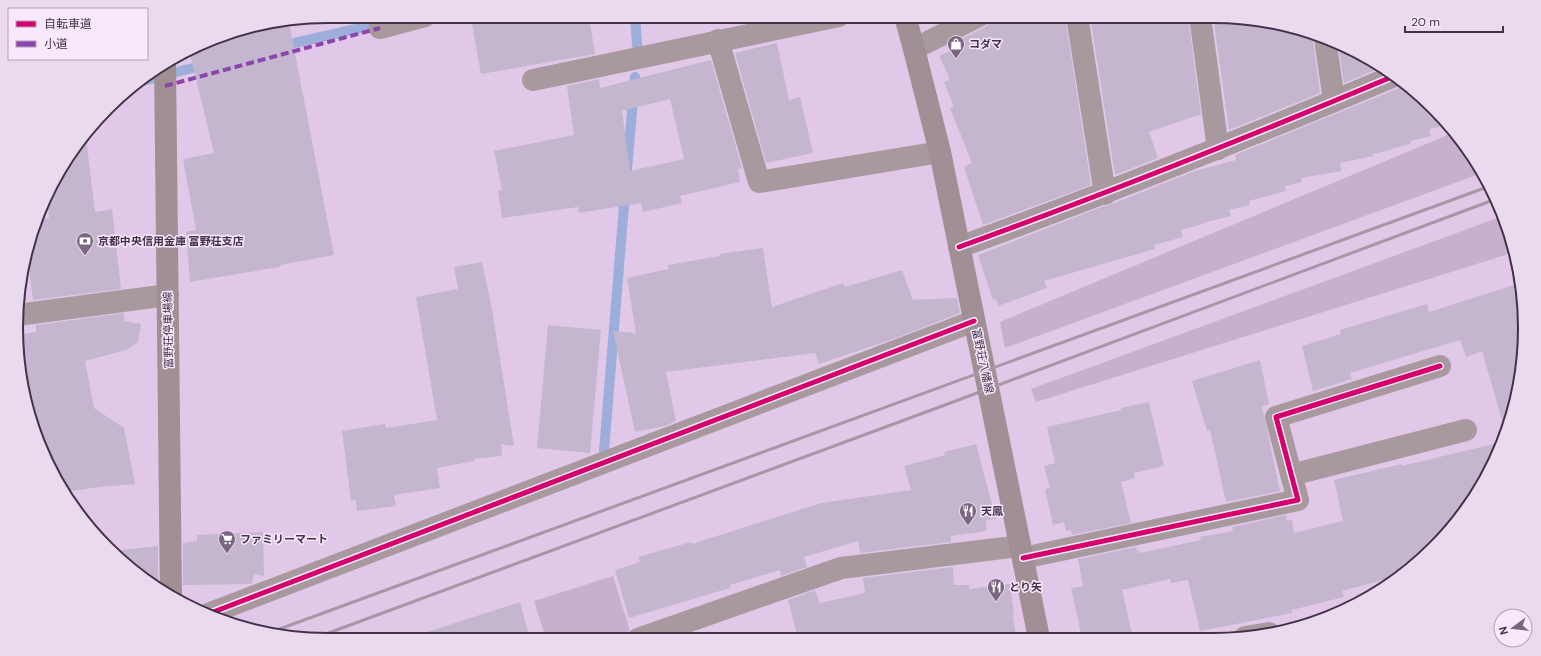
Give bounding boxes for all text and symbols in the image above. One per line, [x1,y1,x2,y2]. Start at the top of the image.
legend [8,8,148,60]
scale bar [1405,8,1503,34]
text: 20 m [1411,14,1440,30]
text: 自転車道 [44,16,92,32]
shop icon: コダマ [946,34,966,59]
text: 小道 [44,36,68,52]
place label: コダマ [969,37,1002,51]
bank icon: 京都中央信用金庫 富野荘支店 [75,231,95,256]
place label: 京都中央信用金庫 富野荘支店 [98,234,244,248]
street label: 富野荘停車場線 [160,291,176,369]
street label: 富野荘八幡線 [969,327,997,395]
restaurant icon: 天鳳 [958,501,978,526]
place label: 天鳳 [981,504,1003,518]
supermarket icon: ファミリーマート [217,529,237,554]
place label: ファミリーマート [240,532,328,546]
restaurant icon: とり矢 [986,577,1006,602]
place label: とり矢 [1009,580,1042,594]
north arrow [1493,608,1533,648]
text: N [1496,625,1511,636]

